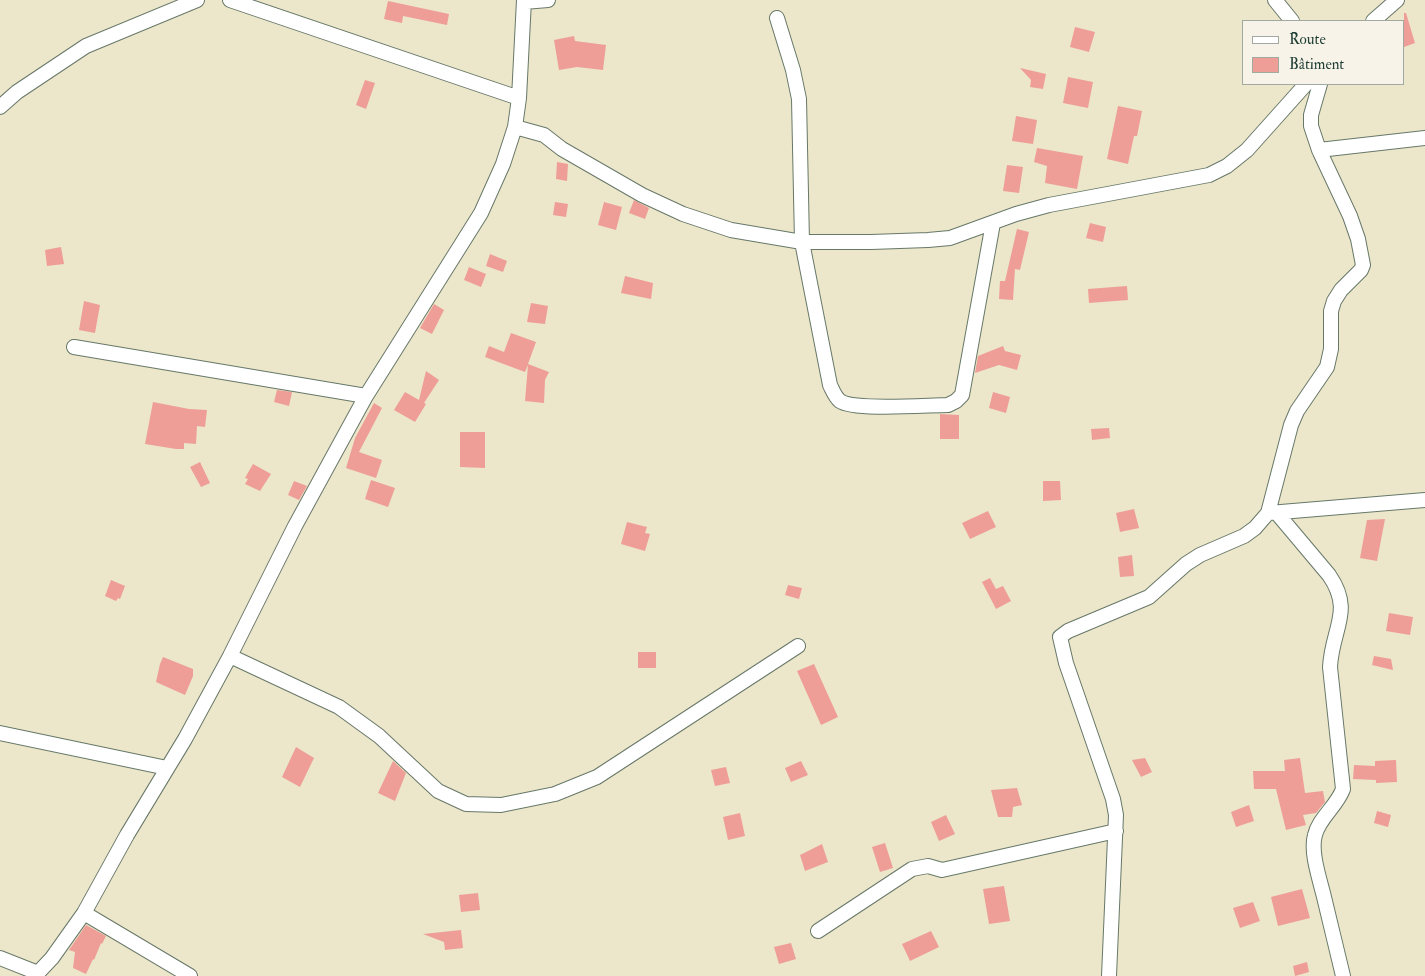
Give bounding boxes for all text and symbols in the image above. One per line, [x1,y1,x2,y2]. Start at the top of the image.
legend [1242,20,1405,85]
text: Route [1289,30,1326,49]
text: Bâtiment [1289,55,1344,74]

